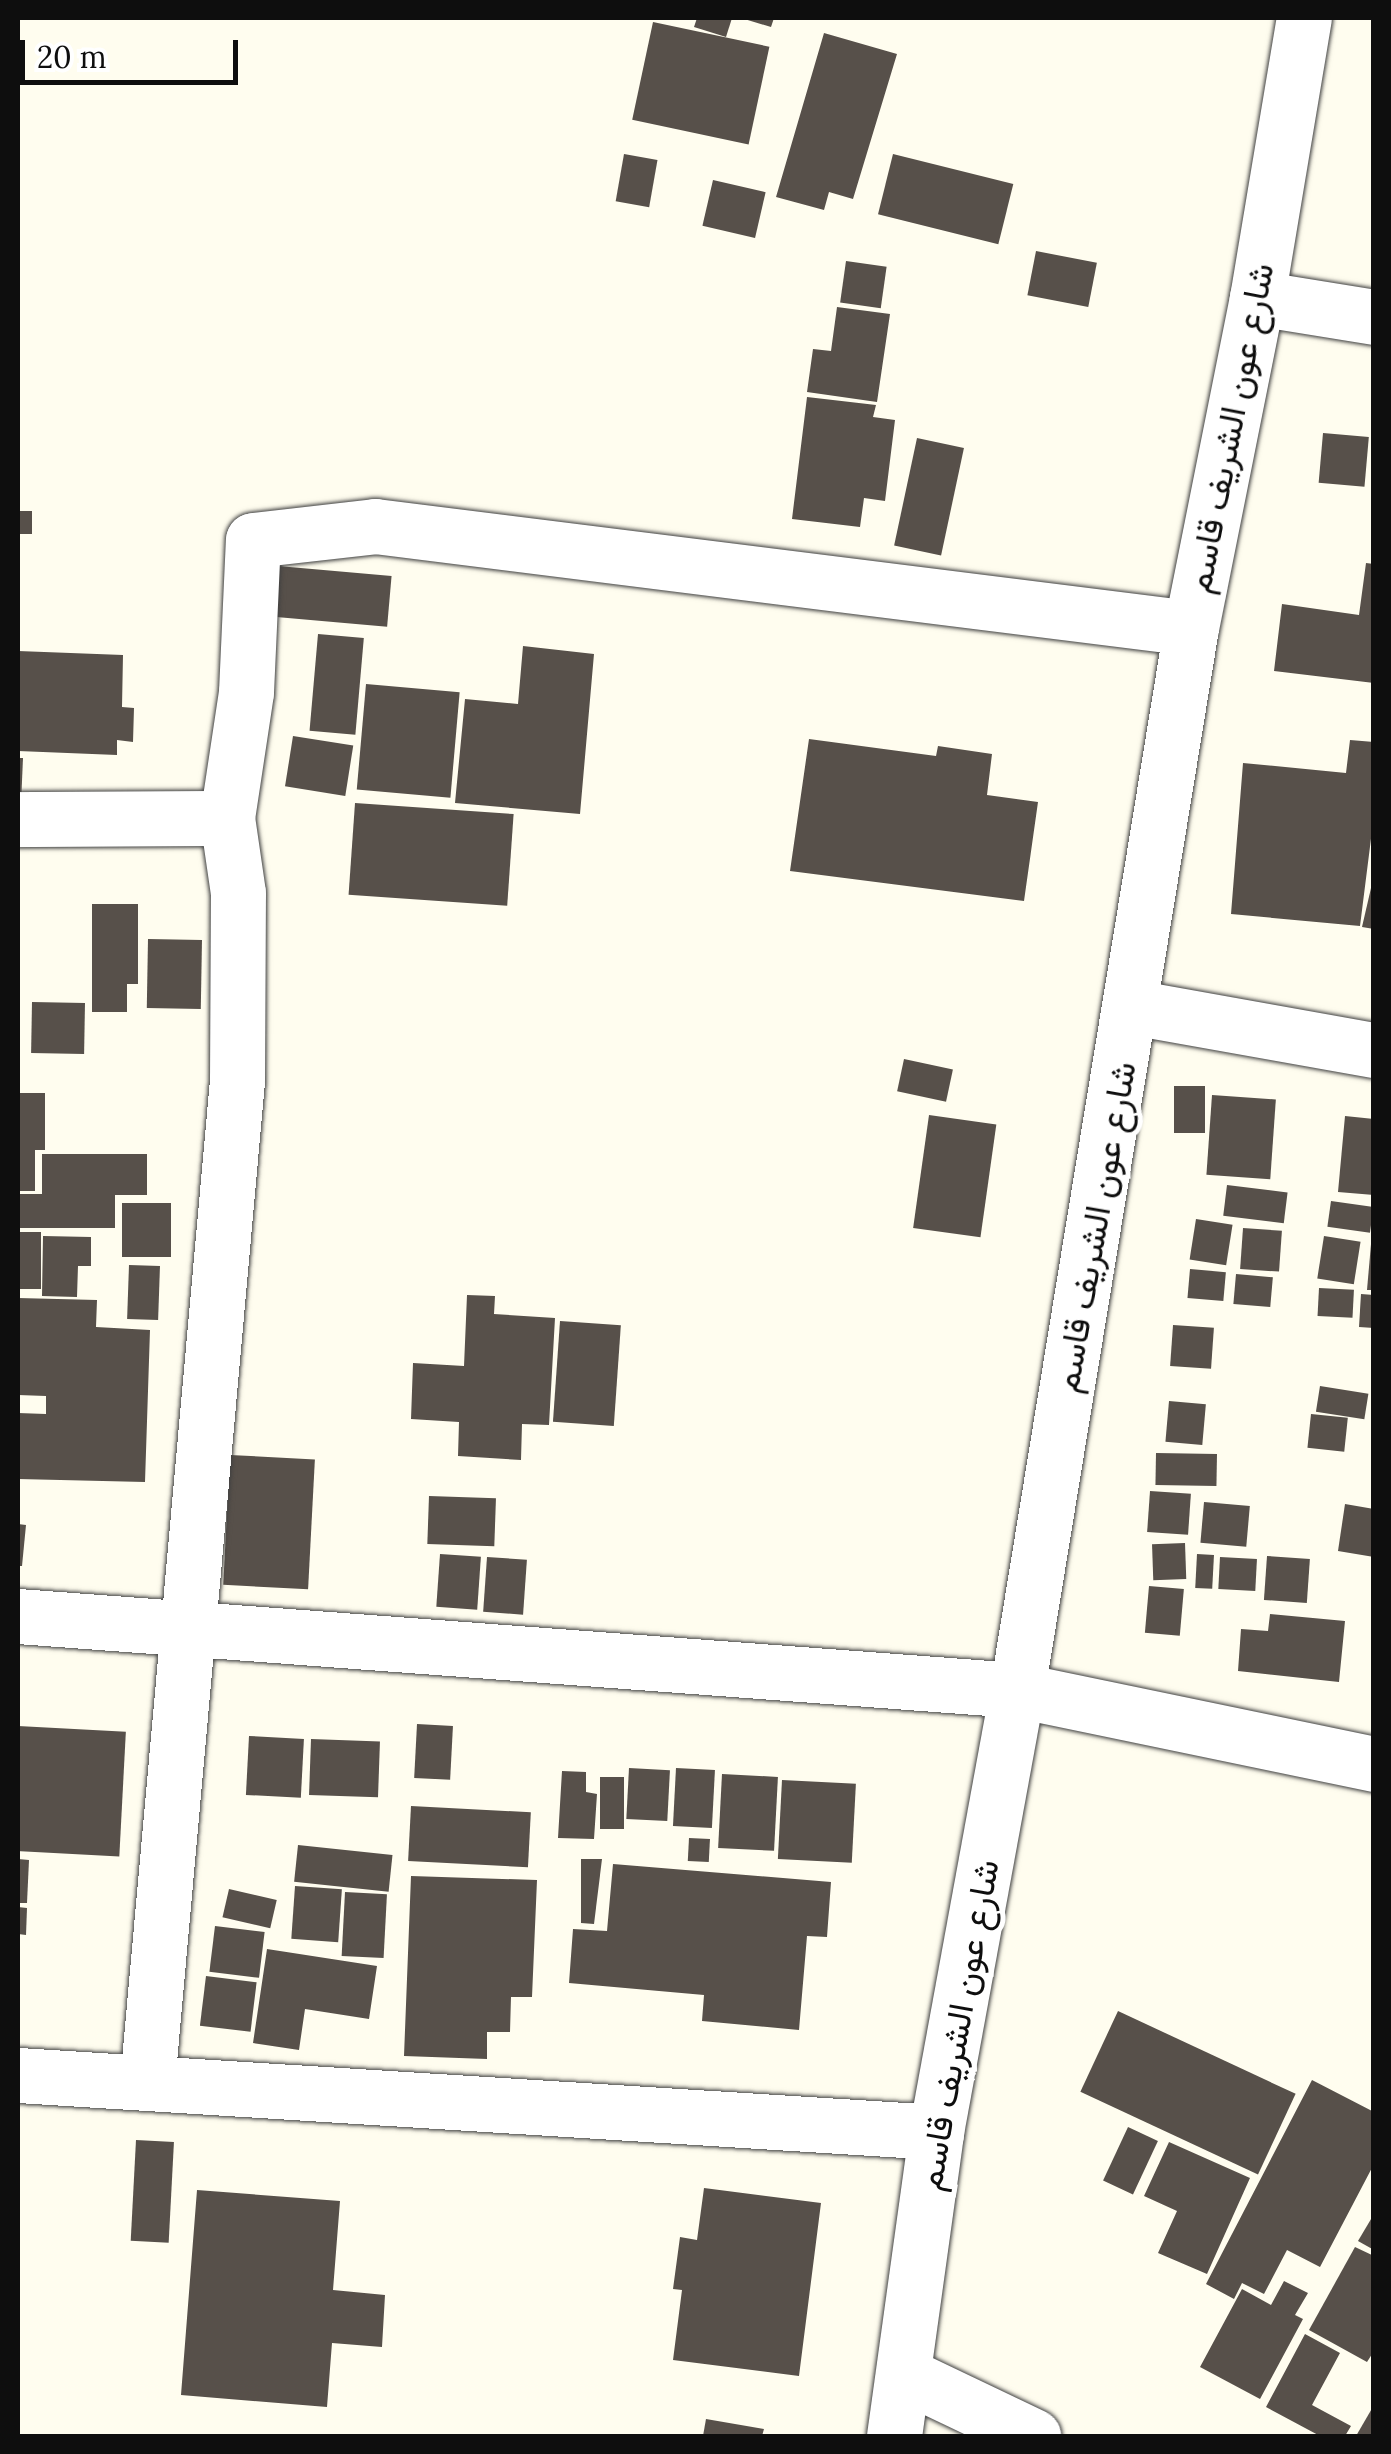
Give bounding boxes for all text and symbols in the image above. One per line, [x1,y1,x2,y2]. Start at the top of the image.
scale bar [25,20,242,82]
text: 20 m [37,38,106,76]
street label: شارع عون الشريف قاسم [1177,259,1283,597]
street label: شارع عون الشريف قاسم [1045,1058,1145,1396]
street label: شارع عون الشريف قاسم [908,1856,1008,2194]

